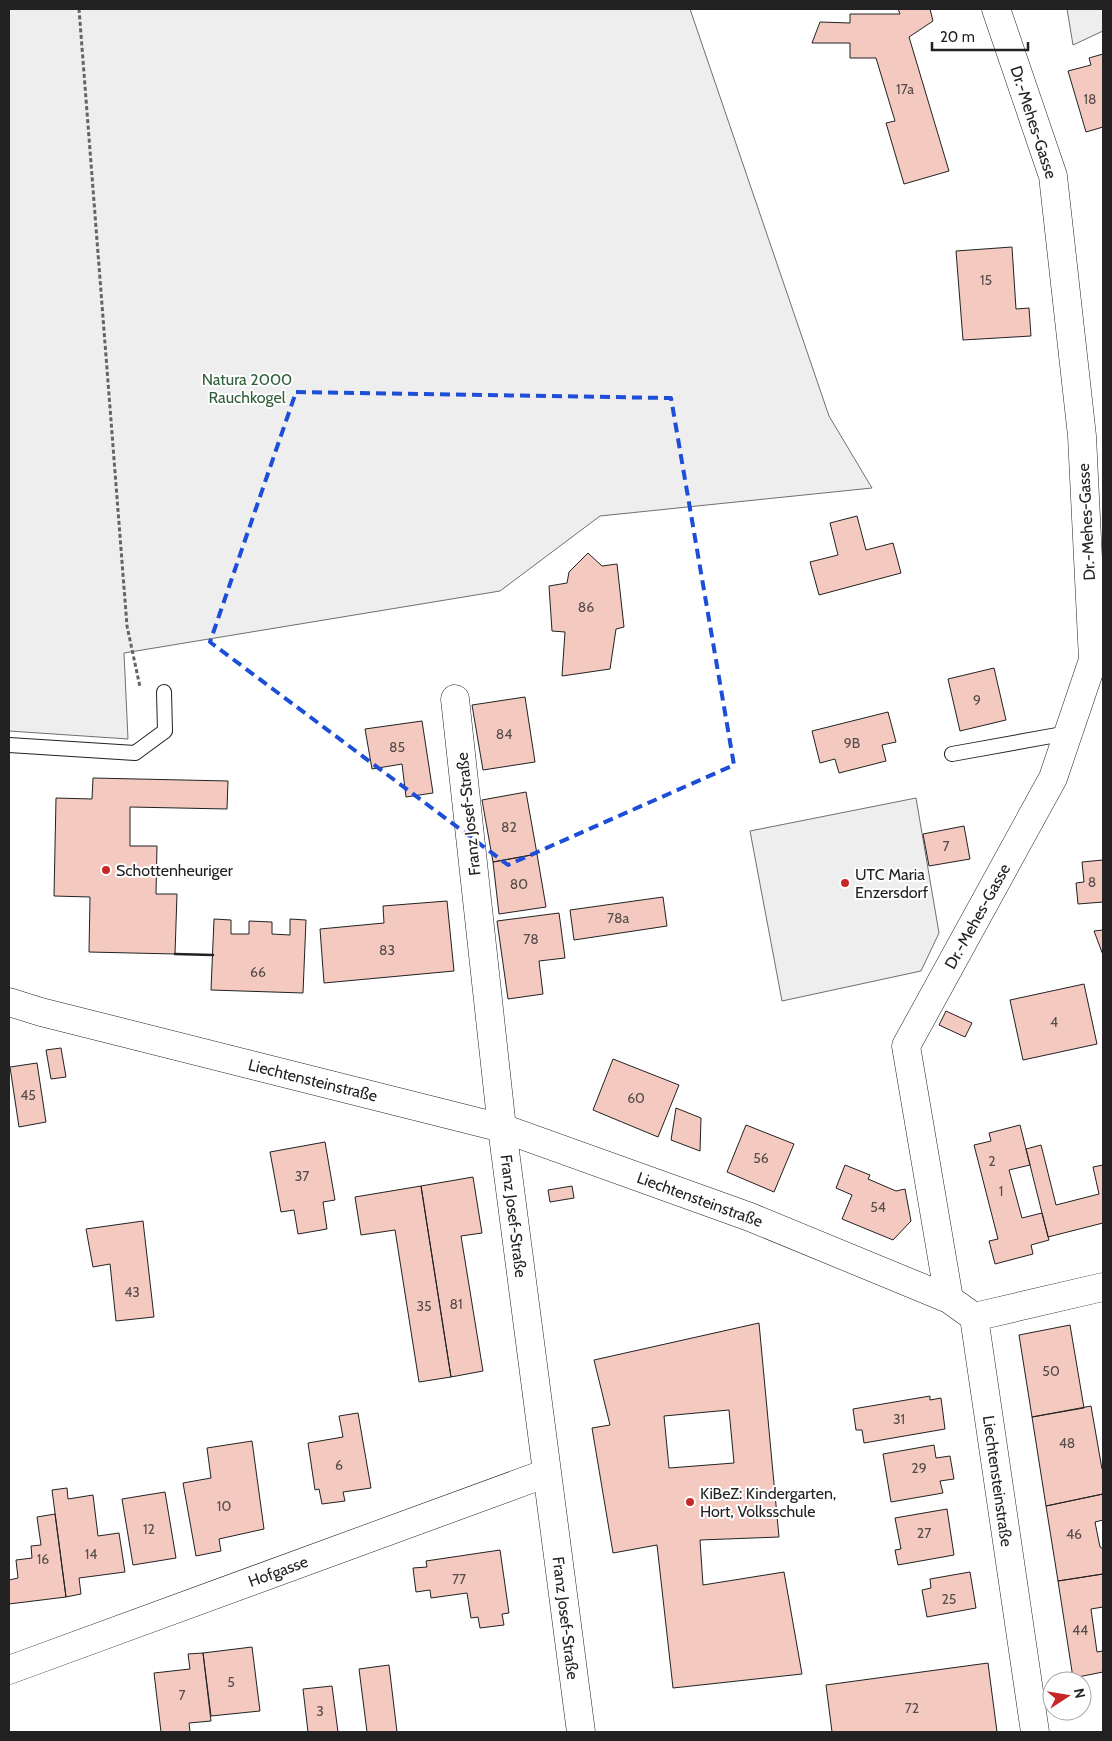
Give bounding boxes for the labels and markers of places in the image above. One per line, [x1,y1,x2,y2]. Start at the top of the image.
place label: Schottenheuriger [116,861,234,880]
marker: Schottenheuriger [100,864,112,876]
place label: UTC Maria Enzersdorf [855,865,929,902]
marker: UTC Maria Enzersdorf [839,877,851,889]
place label: KiBeZ: Kindergarten, Hort, Volksschule [700,1484,836,1521]
marker: KiBeZ: Kindergarten, Hort, Volksschule [684,1496,696,1508]

